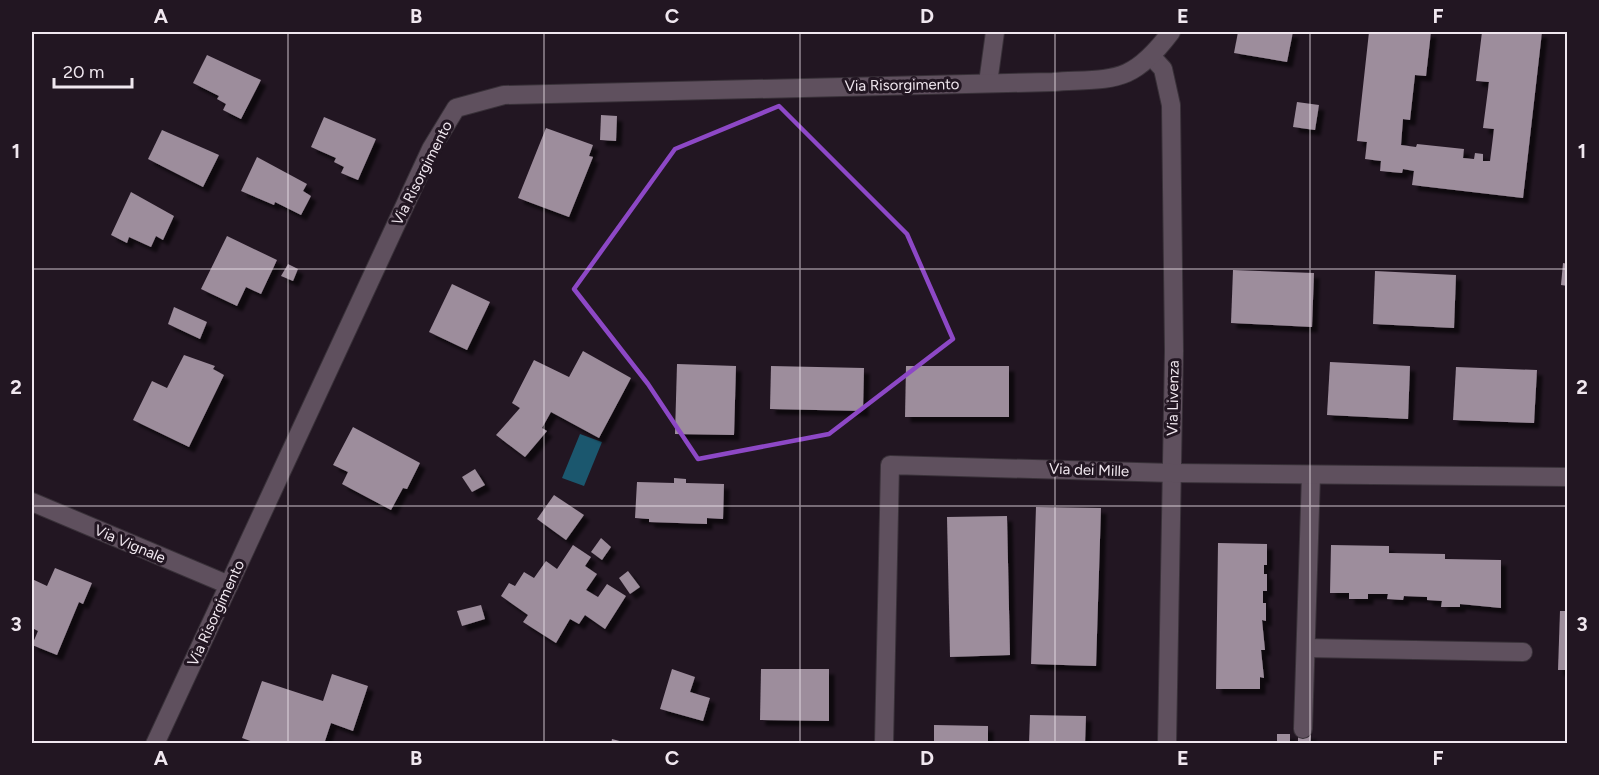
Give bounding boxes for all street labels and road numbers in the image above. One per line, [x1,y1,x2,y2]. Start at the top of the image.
street label: Via Risorgimento [844,75,960,95]
street label: Via Risorgimento [388,118,456,228]
street label: Via Livenza [1163,360,1183,436]
street label: Via dei Mille [1049,460,1129,480]
street label: Via Vignale [92,521,168,567]
street label: Via Risorgimento [184,557,249,669]

